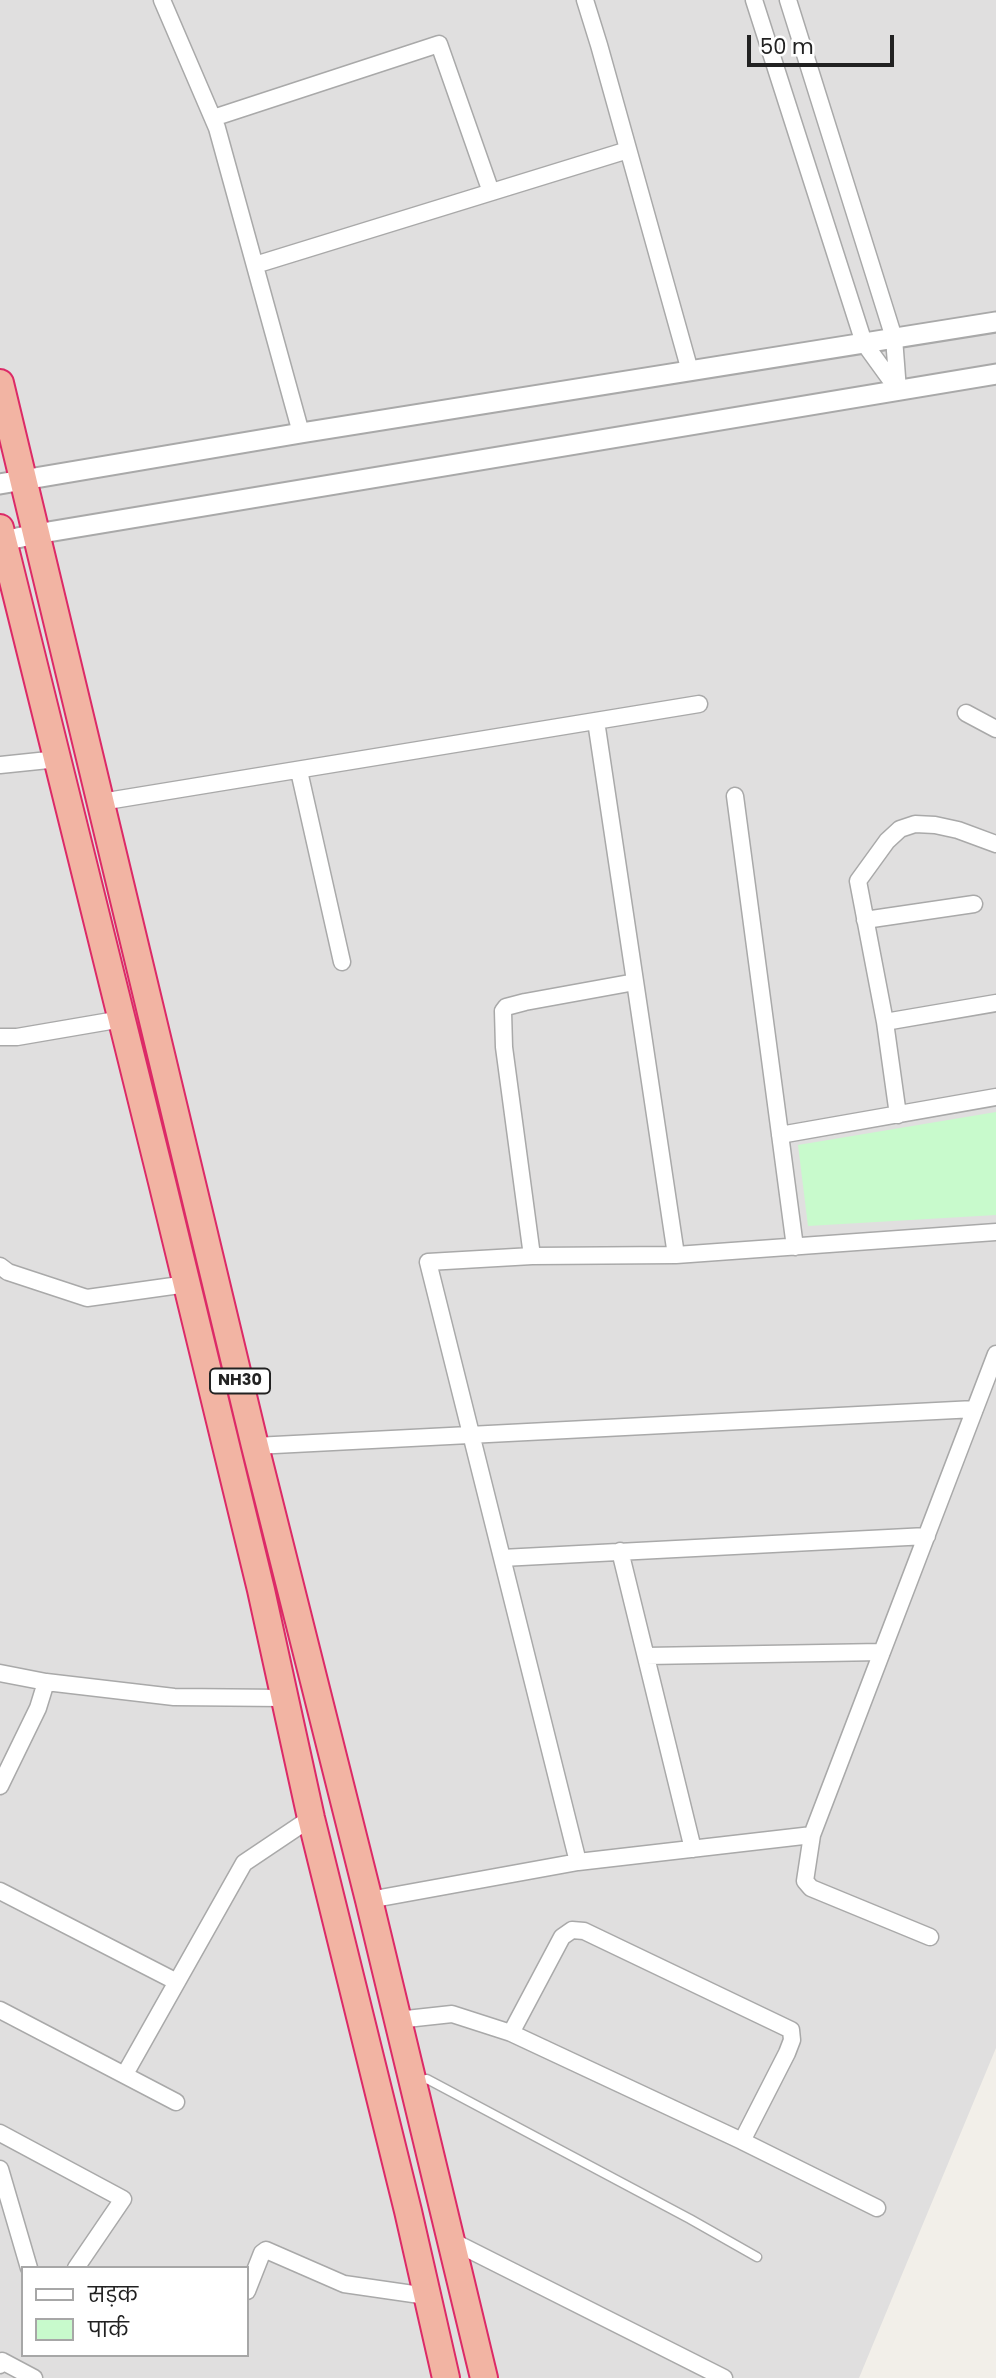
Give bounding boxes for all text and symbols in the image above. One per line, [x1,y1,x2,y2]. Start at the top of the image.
scale bar [751,21,898,65]
text: 50 m [760,32,814,61]
road number: NH30 [210,1368,270,1394]
legend [21,2266,248,2357]
text: सड़क [88,2280,138,2309]
text: पार्क [88,2315,129,2344]

